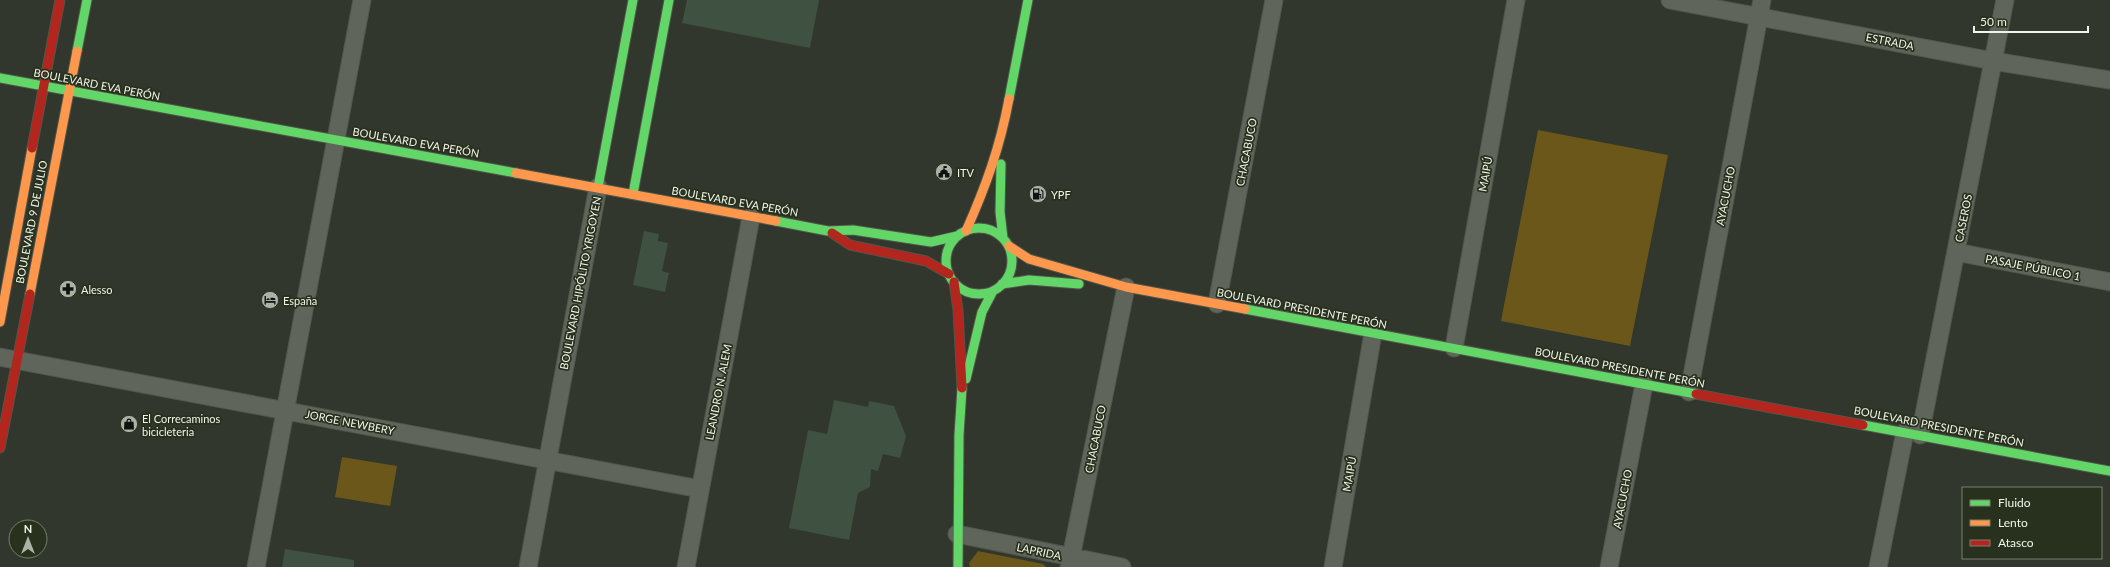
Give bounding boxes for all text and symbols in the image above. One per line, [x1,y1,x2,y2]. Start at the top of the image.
scale bar [1974,8,2088,34]
text: 50 m [1980,14,2007,29]
street label: ESTRADA [1865,30,1916,52]
street label: BOULEVARD EVA PERÓN [33,65,161,103]
street label: CHACABUCO [1233,117,1259,187]
street label: BOULEVARD EVA PERÓN [352,124,480,160]
street label: MAIPÚ [1476,155,1494,193]
street label: BOULEVARD 9 DE JULIO [13,159,49,285]
public building icon: ITV [934,162,954,182]
street label: AYACUCHO [1713,165,1737,227]
place label: ITV [957,166,975,179]
street label: BOULEVARD EVA PERÓN [671,183,799,219]
fuel station icon: YPF [1028,184,1048,204]
place label: YPF [1051,188,1071,201]
street label: CASEROS [1952,193,1974,243]
street label: BOULEVARD HIPÓLITO YRIGOYEN [557,195,603,371]
street label: PASAJE PÚBLICO 1 [1984,251,2082,283]
pharmacy icon: Alesso [58,279,78,299]
place label: Alesso [81,283,113,296]
street label: BOULEVARD PRESIDENTE PERÓN [1216,285,1388,331]
hotel icon: España [260,290,280,310]
place label: España [283,294,317,307]
street label: LEANDRO N. ALEM [702,343,734,441]
street label: BOULEVARD PRESIDENTE PERÓN [1534,344,1706,390]
street label: BOULEVARD PRESIDENTE PERÓN [1853,403,2025,449]
street label: CHACABUCO [1082,404,1108,474]
street label: JORGE NEWBERY [304,407,396,437]
place label: El Correcaminos bicicleteria [142,412,221,438]
shop icon: El Correcaminos bicicleteria [119,414,139,434]
street label: MAIPÚ [1340,455,1358,493]
street label: AYACUCHO [1610,468,1634,530]
legend [1962,487,2102,559]
text: Fluido [1998,495,2031,510]
text: Lento [1998,515,2028,530]
north arrow [8,519,48,559]
text: N [24,522,32,535]
text: Atasco [1998,535,2034,550]
street label: LAPRIDA [1016,540,1063,562]

